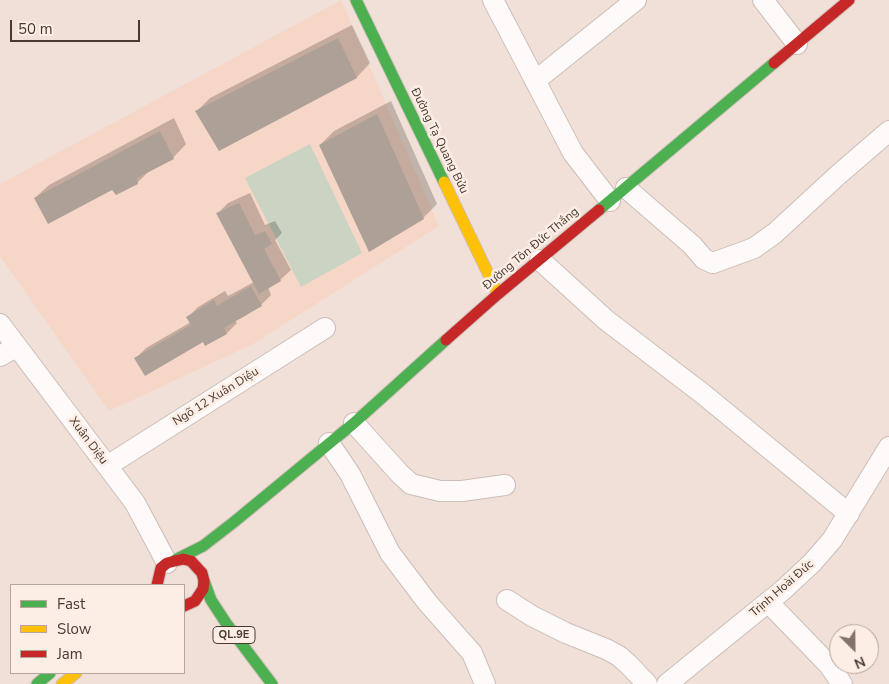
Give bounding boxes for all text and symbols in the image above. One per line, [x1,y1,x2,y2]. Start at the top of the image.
scale bar [12,10,142,42]
text: 50 m [18,19,53,39]
street label: Đường Tạ Quang Bửu [407,86,471,196]
street label: Đường Tôn Đức Thắng [480,205,582,293]
street label: Ngõ 12 Xuân Diệu [170,365,262,429]
street label: Xuân Diệu [66,414,110,468]
street label: Trịnh Hoài Đức [747,558,817,620]
legend [10,584,185,674]
text: Fast [57,594,85,614]
text: Slow [57,619,91,639]
north arrow [829,624,879,674]
road number: QL.9E [213,626,255,644]
text: Jam [57,644,83,664]
text: N [851,652,868,673]

